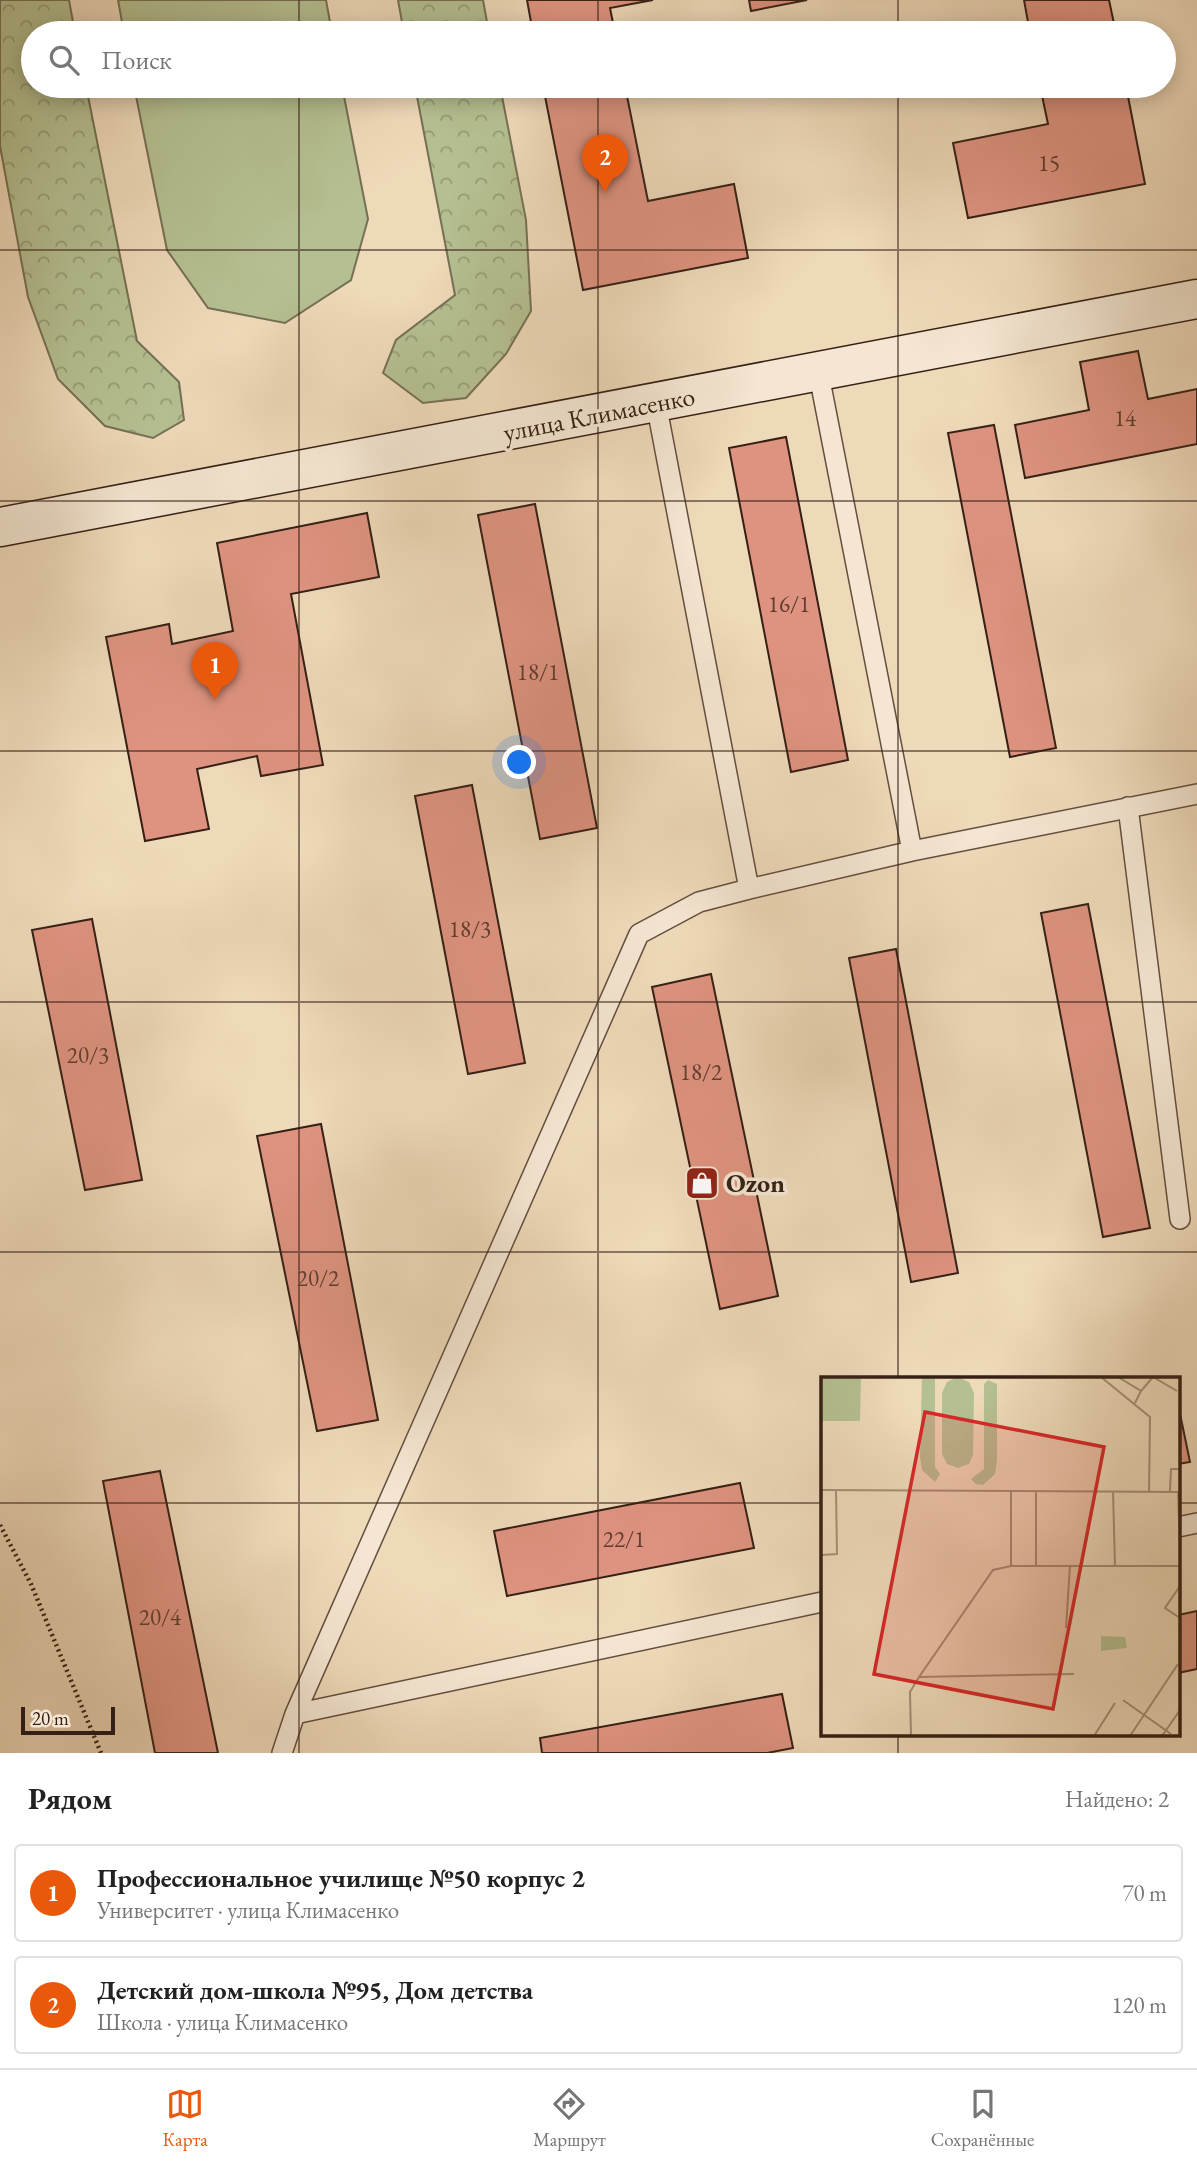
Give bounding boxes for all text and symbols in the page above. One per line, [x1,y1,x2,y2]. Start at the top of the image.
search box [21,21,1176,98]
icon: search [45,41,83,79]
text: Поиск [101,43,172,77]
pin: 2 [582,134,628,192]
house number: 15 [1038,148,1060,178]
street label: улица Климасенко [500,379,698,449]
house number: 14 [1114,403,1137,433]
house number: 16/1 [768,589,810,619]
pin: 1 [192,642,238,700]
house number: 18/1 [517,657,559,687]
your location [502,745,536,779]
house number: 18/3 [449,914,491,944]
house number: 20/3 [67,1040,109,1070]
house number: 18/2 [680,1057,722,1087]
shop icon: Ozon [683,1164,721,1202]
place label: Ozon [726,1166,785,1200]
house number: 20/2 [297,1263,339,1293]
inset map [821,1377,1180,1736]
house number: 22/1 [603,1524,645,1554]
house number: 20/4 [139,1602,182,1632]
scale bar [21,1704,116,1736]
text: 20 m [32,1706,69,1731]
text: Рядом [28,1779,112,1818]
text: Найдено: 2 [1065,1784,1169,1814]
text: Профессиональное училище №50 корпус 2 [97,1861,585,1895]
text: 1 [47,1878,59,1908]
text: 70 m [1122,1878,1167,1908]
text: Университет · улица Климасенко [97,1895,399,1925]
text: Детский дом-школа №95, Дом детства [97,1973,533,2007]
text: 2 [47,1990,59,2020]
text: 120 m [1111,1990,1167,2020]
text: Школа · улица Климасенко [97,2007,348,2037]
tab: Карта [163,2085,208,2152]
tab: Маршрут [533,2085,606,2152]
tab: Сохранённые [931,2085,1034,2152]

